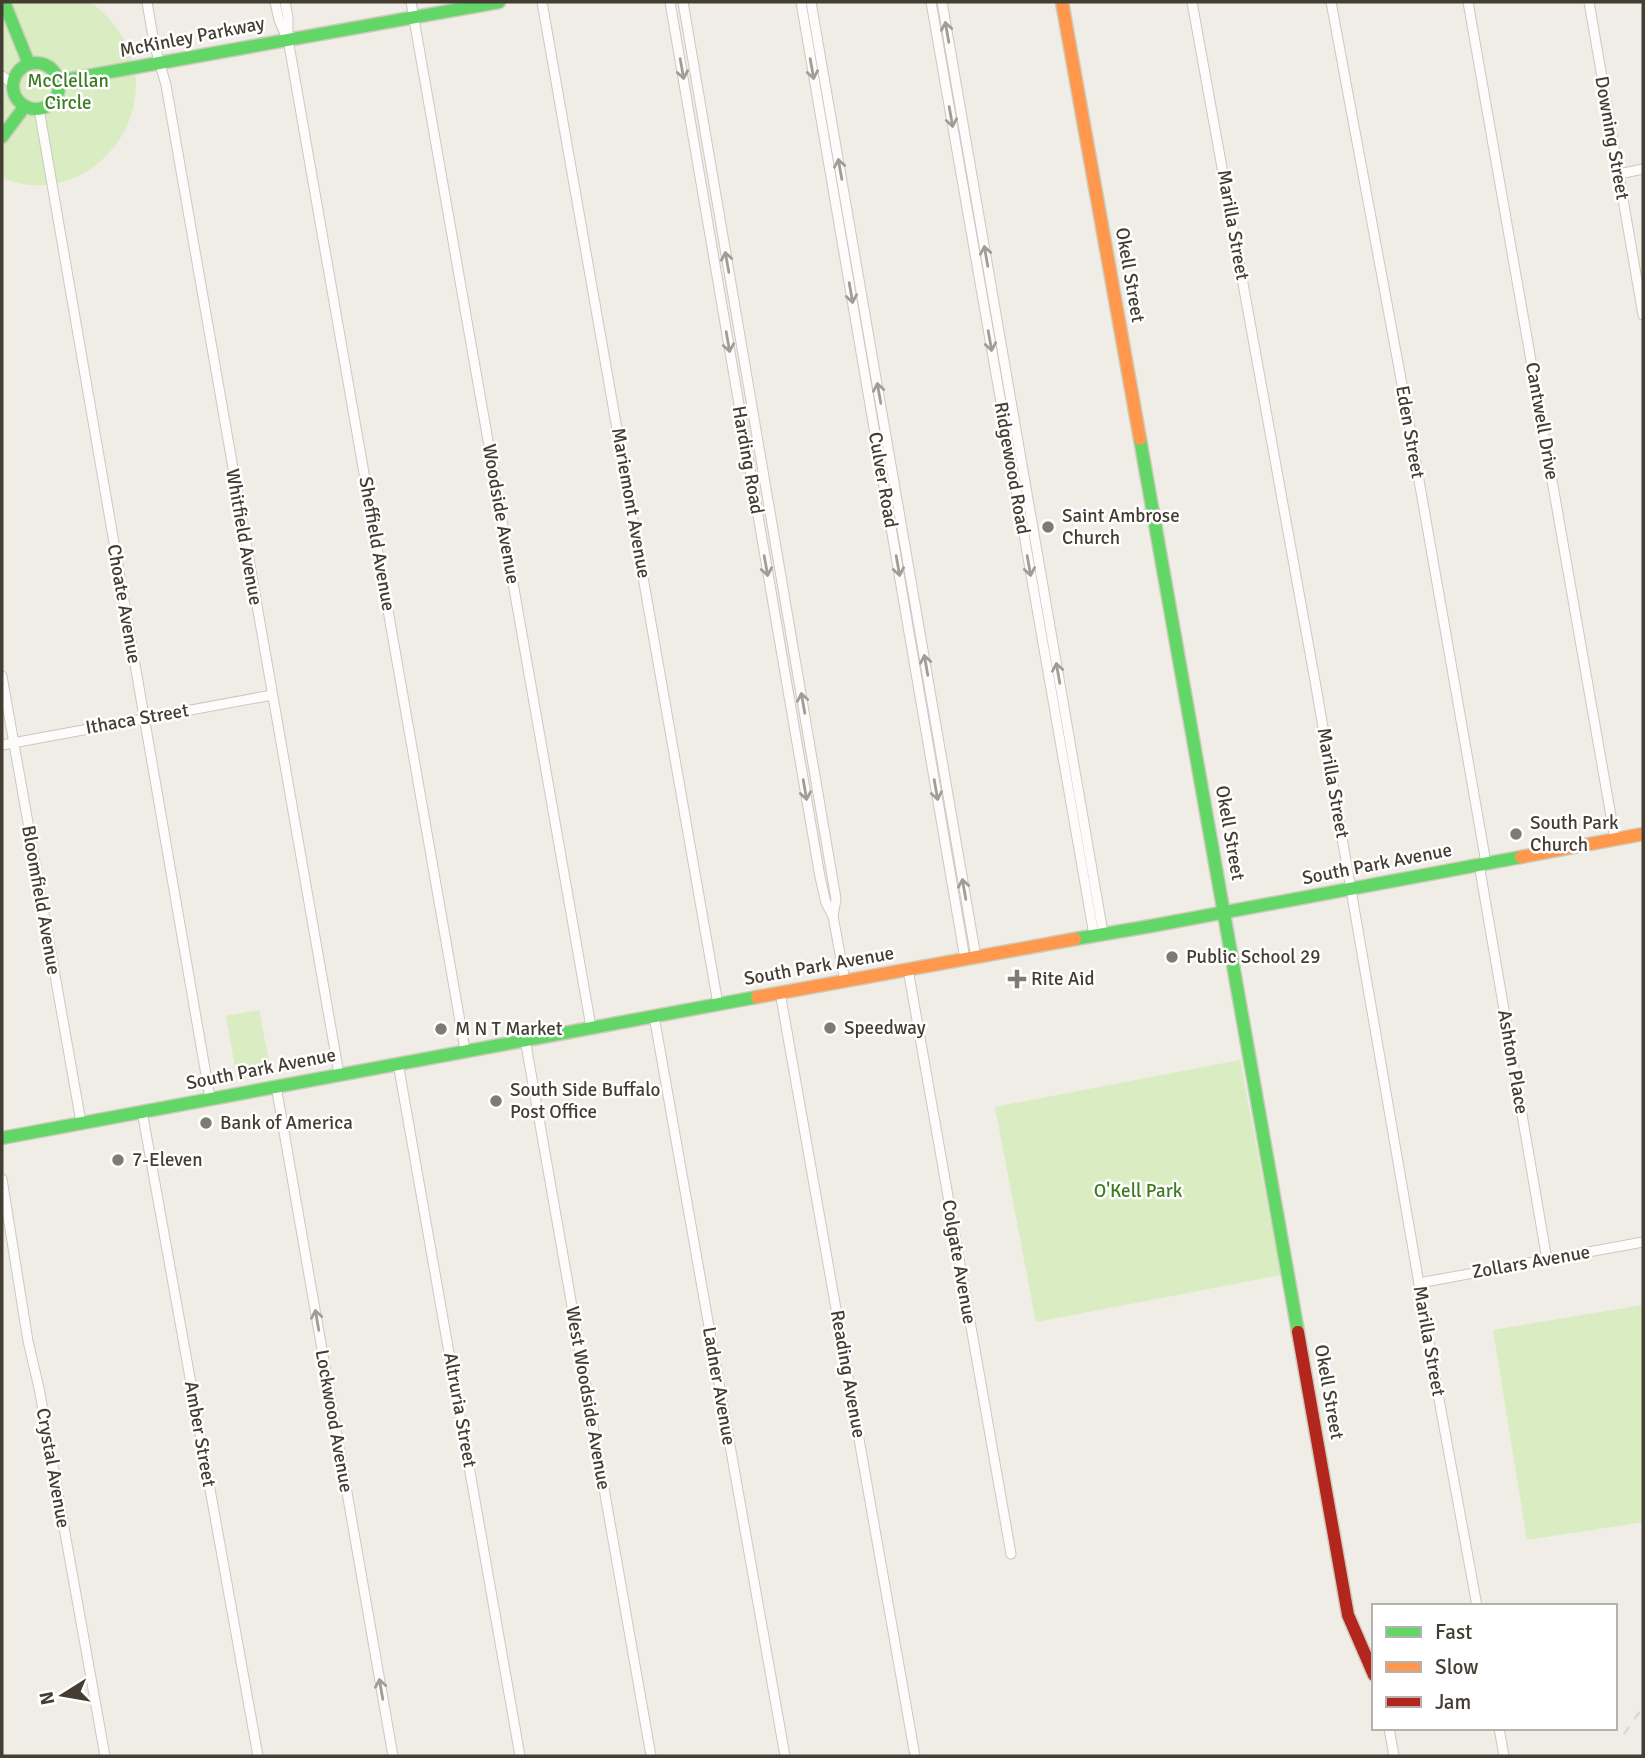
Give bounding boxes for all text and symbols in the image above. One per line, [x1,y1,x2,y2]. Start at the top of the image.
street label: McKinley Parkway [117,11,267,63]
one-way arrow [940,21,953,43]
one-way arrow [676,57,689,80]
one-way arrow [806,57,820,80]
park label: McClellan Circle [27,69,109,115]
street label: Downing Street [1589,74,1635,202]
one-way arrow [945,105,958,128]
one-way arrow [833,158,846,181]
street label: Marilla Street [1211,168,1255,282]
street label: Okell Street [1110,226,1150,325]
one-way arrow [979,245,992,268]
one-way arrow [720,251,733,274]
one-way arrow [845,281,858,304]
one-way arrow [984,329,997,352]
one-way arrow [722,330,735,353]
street label: Cantwell Drive [1520,360,1564,482]
one-way arrow [872,382,885,405]
street label: Eden Street [1390,384,1430,481]
street label: Ridgewood Road [989,400,1035,536]
street label: Harding Road [727,404,769,516]
street label: Mariemont Avenue [606,426,656,580]
street label: Culver Road [863,430,903,530]
street label: Woodside Avenue [477,442,525,586]
street label: Whitfield Avenue [220,467,268,607]
street label: Sheffield Avenue [353,475,401,613]
place label: Saint Ambrose Church [1062,504,1180,550]
marker: Saint Ambrose Church [1040,519,1056,535]
street label: Choate Avenue [102,542,146,666]
one-way arrow [760,554,773,577]
one-way arrow [892,554,905,577]
one-way arrow [1023,554,1036,576]
one-way arrow [919,654,932,677]
one-way arrow [1051,662,1064,685]
one-way arrow [796,692,809,715]
street label: Ithaca Street [84,698,191,740]
street label: Marilla Street [1311,726,1355,840]
one-way arrow [799,778,812,801]
one-way arrow [930,778,943,801]
street label: Okell Street [1210,784,1250,883]
place label: South Park Church [1530,811,1619,857]
street label: Bloomfield Avenue [16,823,66,977]
marker: South Park Church [1508,826,1524,842]
street label: South Park Avenue [1300,838,1454,890]
one-way arrow [957,878,970,901]
street label: South Park Avenue [742,941,896,991]
place label: Public School 29 [1186,945,1321,969]
marker: Public School 29 [1164,949,1180,965]
place label: Rite Aid [1031,967,1094,991]
marker: Rite Aid [1009,971,1025,987]
street label: Ashton Place [1492,1008,1534,1116]
place label: Speedway [844,1016,926,1040]
place label: M N T Market [455,1017,563,1041]
marker: Speedway [822,1020,838,1036]
marker: M N T Market [433,1021,449,1037]
street label: South Park Avenue [184,1043,338,1095]
place label: South Side Buffalo Post Office [510,1078,661,1124]
marker: South Side Buffalo Post Office [488,1093,504,1109]
place label: Bank of America [220,1111,353,1135]
marker: Bank of America [198,1115,214,1131]
place label: 7-Eleven [132,1148,203,1172]
marker: 7-Eleven [110,1152,126,1168]
park label: O'Kell Park [1094,1179,1183,1203]
street label: Colgate Avenue [936,1198,982,1326]
street label: Zollars Avenue [1470,1240,1592,1284]
street label: Marilla Street [1407,1284,1451,1398]
street label: West Woodside Avenue [560,1304,616,1492]
street label: Reading Avenue [825,1308,871,1440]
one-way arrow [310,1309,323,1332]
street label: Ladner Avenue [697,1325,741,1447]
street label: Okell Street [1309,1343,1349,1442]
street label: Lockwood Avenue [310,1348,358,1494]
street label: Altruria Street [438,1351,482,1470]
street label: Amber Street [179,1379,221,1489]
street label: Crystal Avenue [31,1406,75,1530]
legend [1372,1604,1617,1730]
text: Fast [1435,1619,1472,1645]
text: Slow [1435,1654,1479,1680]
north arrow [28,1660,98,1730]
one-way arrow [374,1678,387,1701]
text: N [34,1689,60,1707]
text: Jam [1435,1689,1471,1715]

